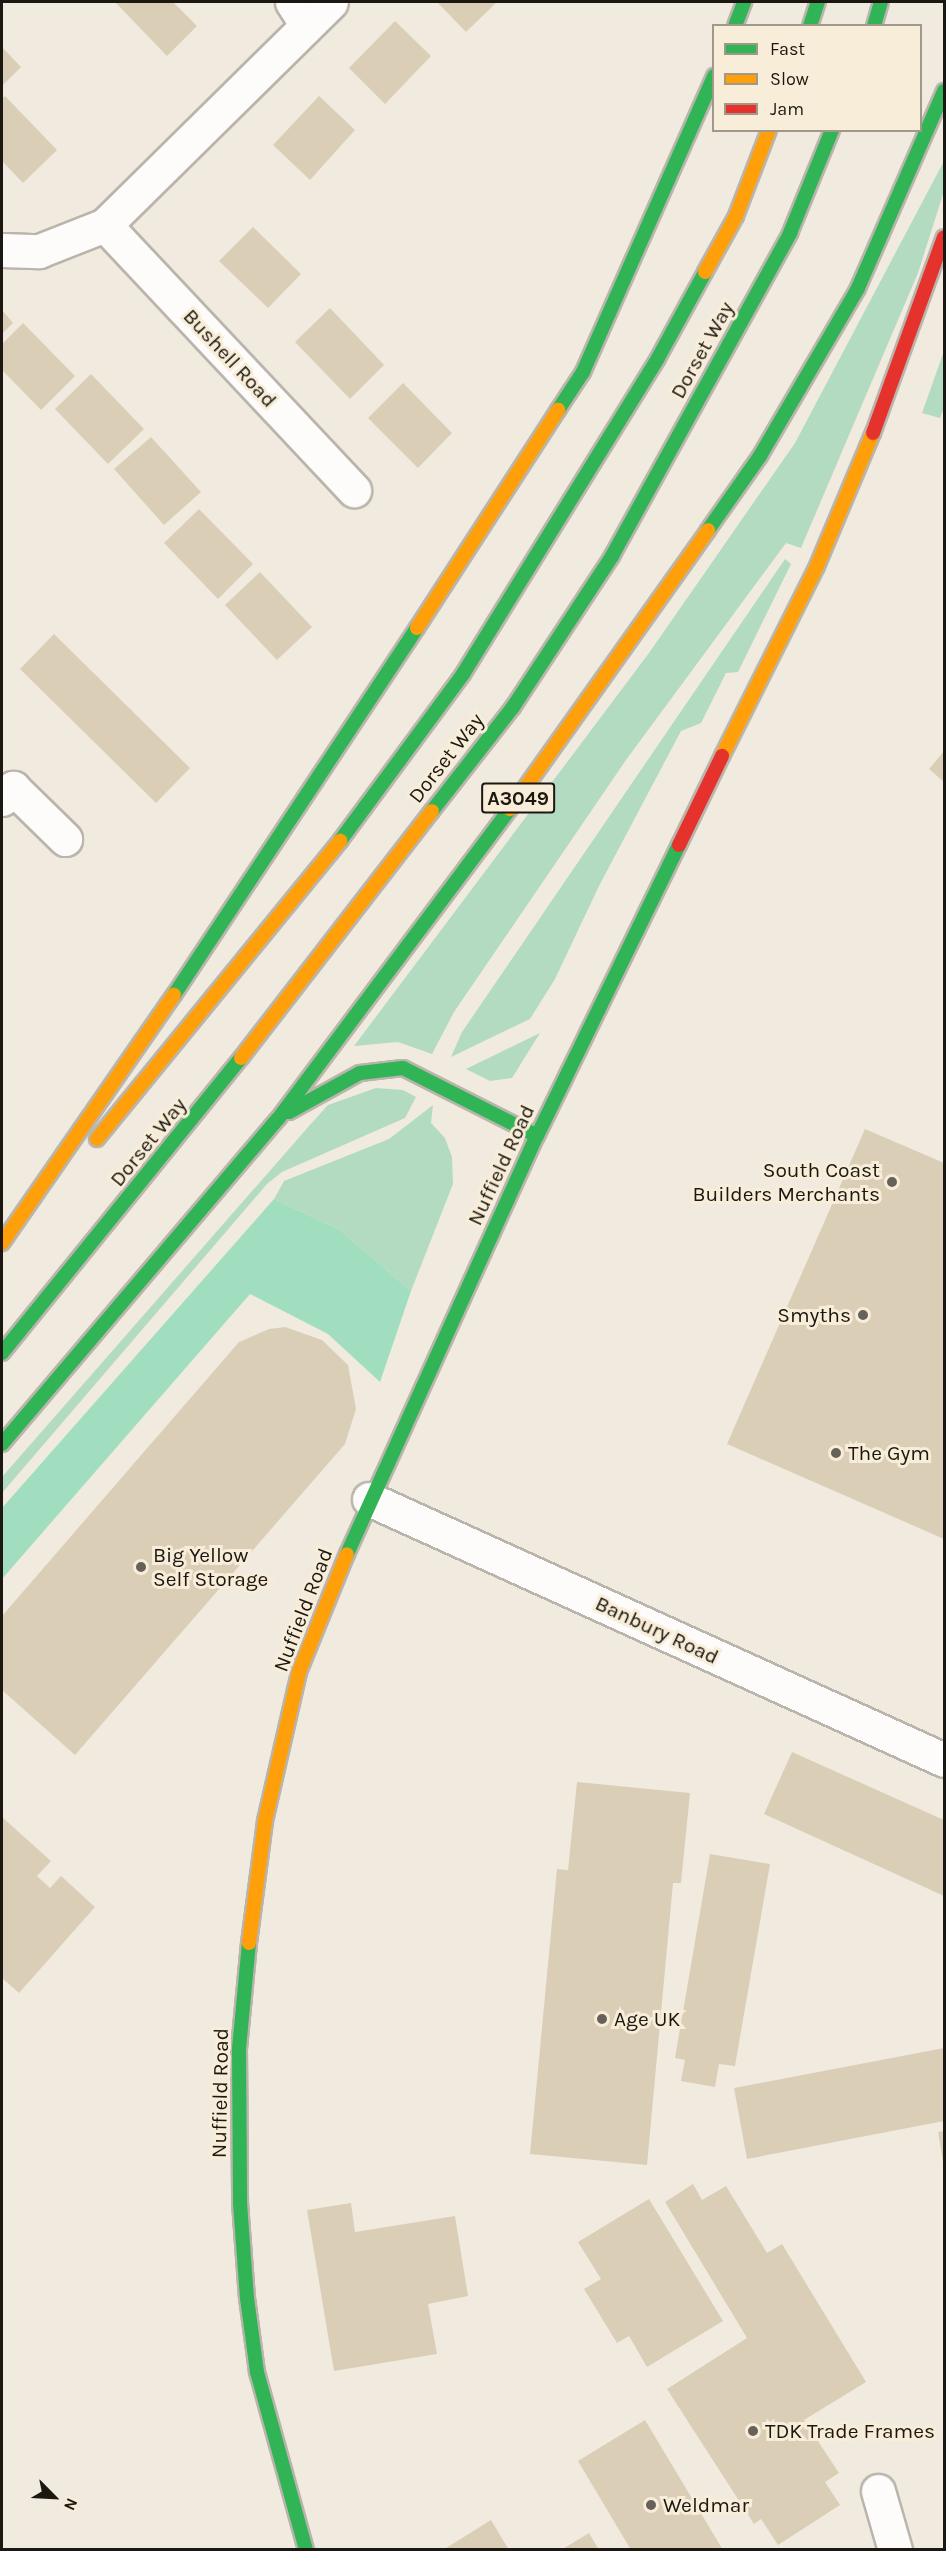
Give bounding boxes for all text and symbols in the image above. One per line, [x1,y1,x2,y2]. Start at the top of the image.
legend [712,24,922,132]
text: Fast [770,38,805,60]
text: Slow [770,68,809,90]
text: Jam [770,98,804,120]
street label: Dorset Way [665,297,739,403]
street label: Bushell Road [178,304,282,412]
street label: Dorset Way [403,708,489,808]
road number: A3049 [480,781,556,815]
street label: Dorset Way [105,1092,191,1192]
street label: Nuffield Road [462,1101,540,1229]
place label: South Coast Builders Merchants [692,1157,880,1207]
marker: South Coast Builders Merchants [885,1175,899,1189]
place label: Smyths [777,1302,851,1328]
marker: Smyths [856,1308,870,1322]
place label: The Gym [848,1440,930,1466]
marker: The Gym [829,1446,843,1460]
place label: Big Yellow Self Storage [153,1542,268,1592]
street label: Nuffield Road [268,1545,338,1675]
marker: Big Yellow Self Storage [134,1560,148,1574]
street label: Banbury Road [591,1590,723,1670]
place label: Age UK [614,2006,680,2032]
marker: Age UK [595,2012,609,2026]
street label: Nuffield Road [206,2028,234,2158]
place label: TDK Trade Frames [765,2418,935,2444]
marker: TDK Trade Frames [746,2424,760,2438]
north arrow [24,2467,84,2527]
place label: Weldmar [663,2492,749,2518]
text: N [60,2495,82,2514]
marker: Weldmar [644,2498,658,2512]

